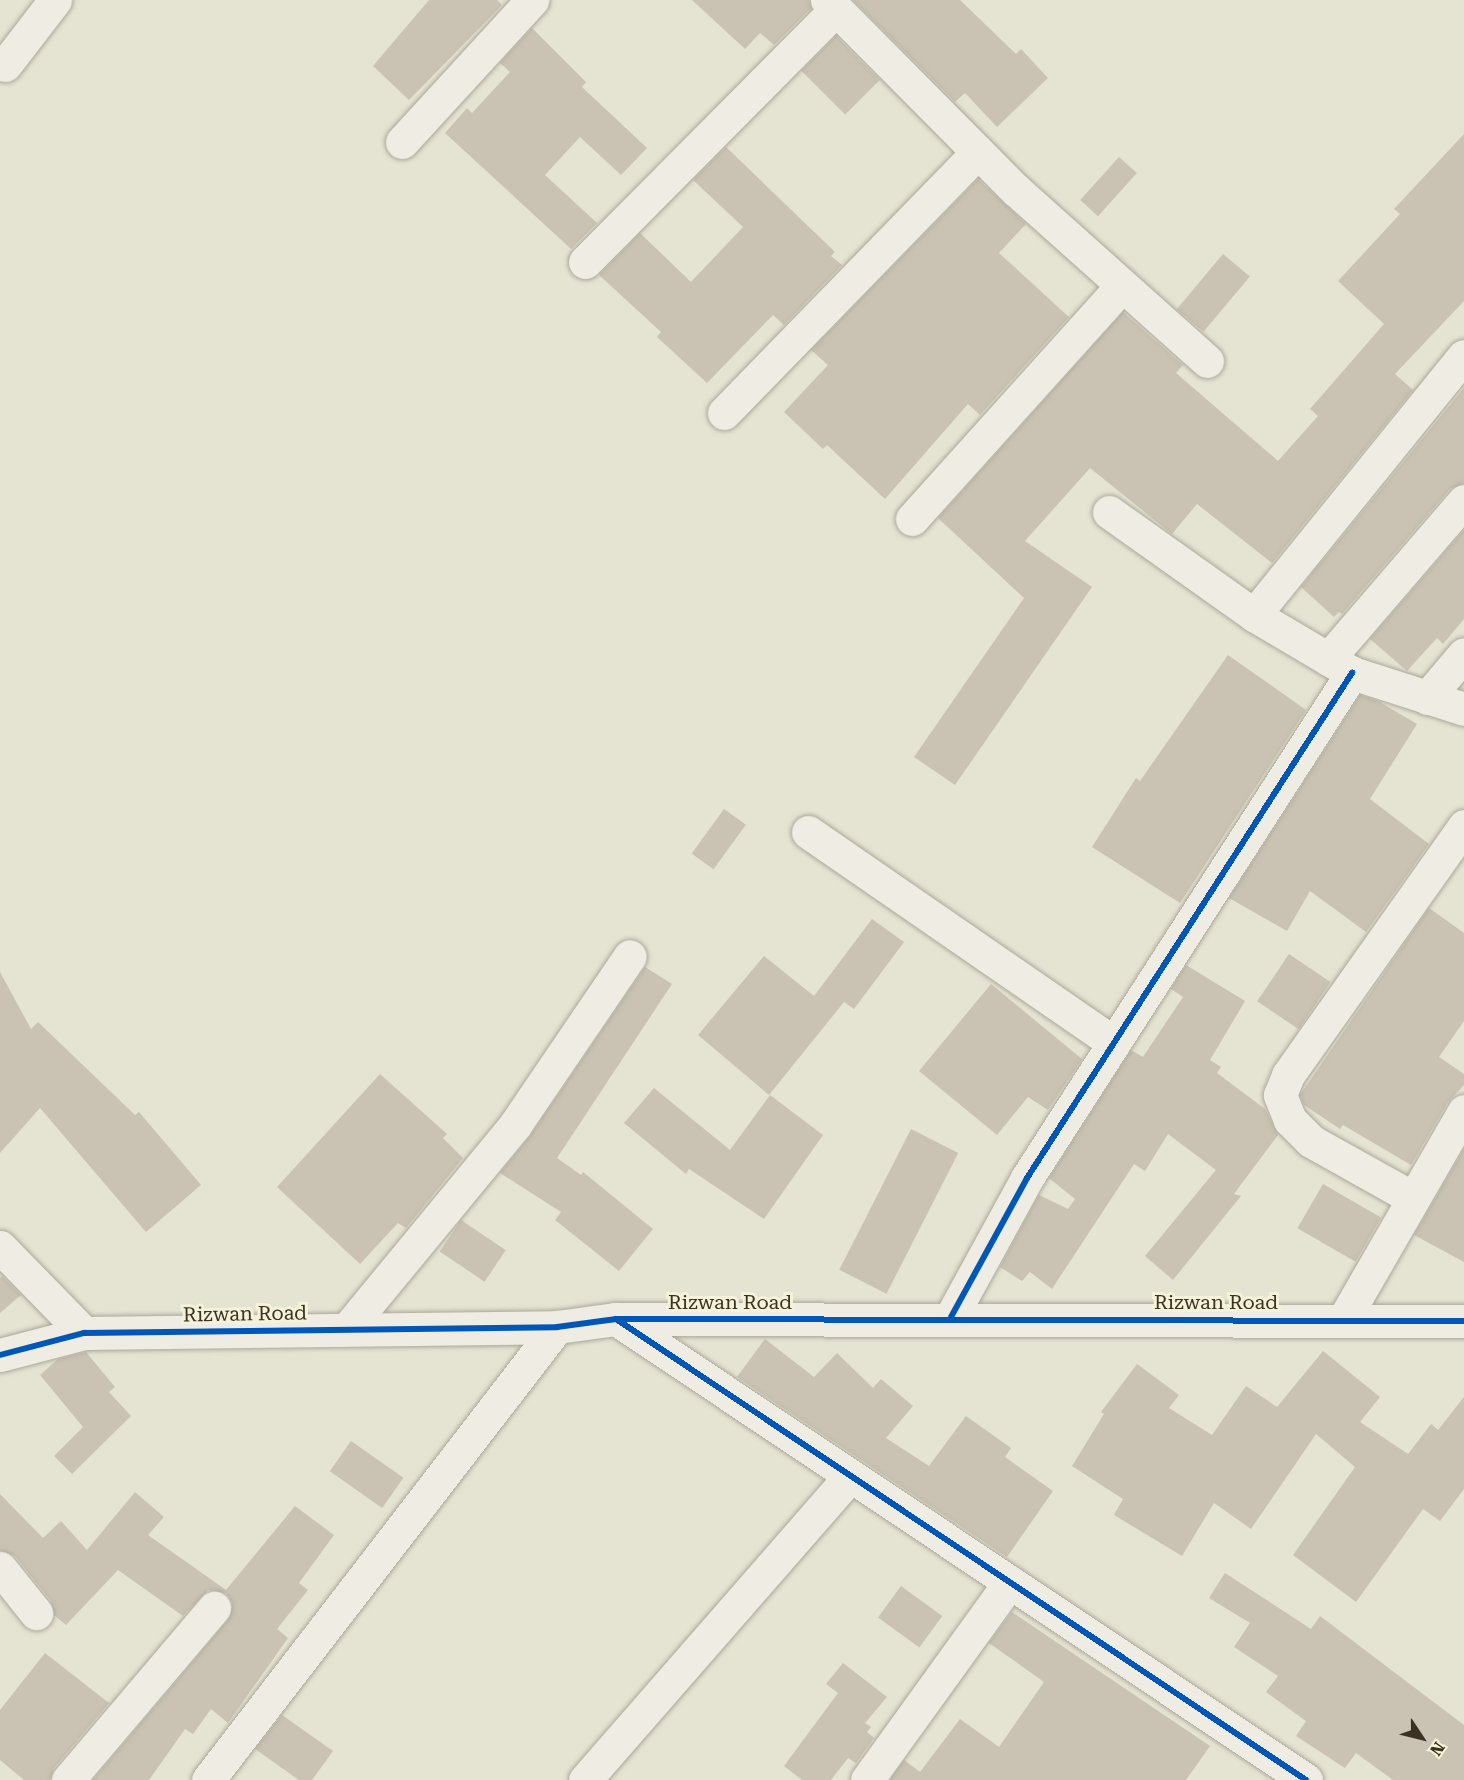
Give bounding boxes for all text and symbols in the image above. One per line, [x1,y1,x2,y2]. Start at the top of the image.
street label: Rizwan Road [668,1290,792,1314]
street label: Rizwan Road [1154,1290,1278,1314]
street label: Rizwan Road [183,1301,307,1327]
north arrow [1392,1708,1452,1768]
text: N [1426,1738,1448,1759]

